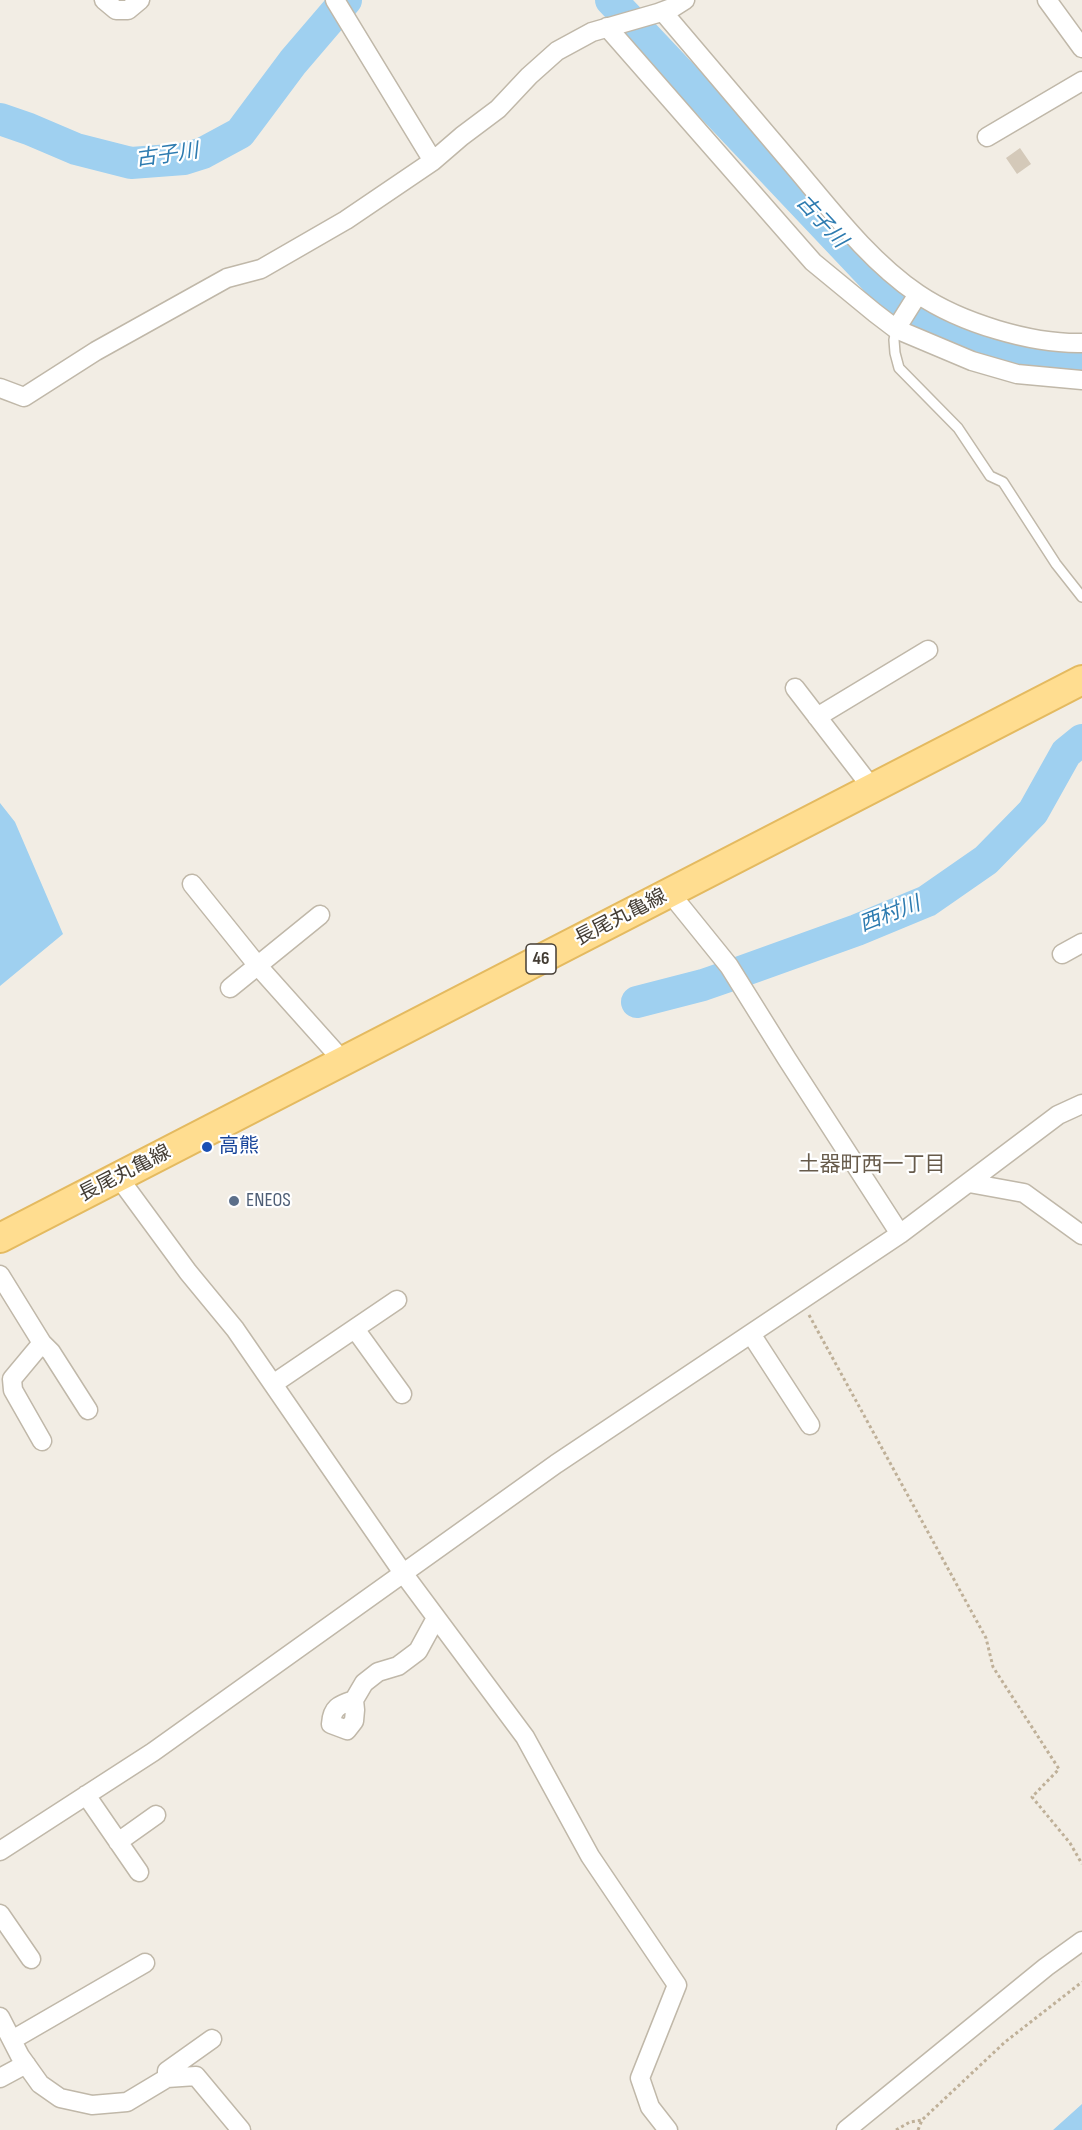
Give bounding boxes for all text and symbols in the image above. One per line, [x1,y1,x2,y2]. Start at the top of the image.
water label: 古子川 [134,139,200,173]
water label: 古子川 [790,190,852,254]
street label: 長尾丸亀線 [571,885,671,951]
water label: 西村川 [856,892,924,938]
road number: 46 [526,944,556,974]
place label: 高熊 [219,1135,259,1159]
marker: 高熊 [200,1140,214,1154]
street label: 長尾丸亀線 [75,1141,175,1207]
district label: 土器町西一丁目 [799,1153,945,1179]
place label: ENEOS [246,1189,291,1213]
marker: ENEOS [227,1194,241,1208]

